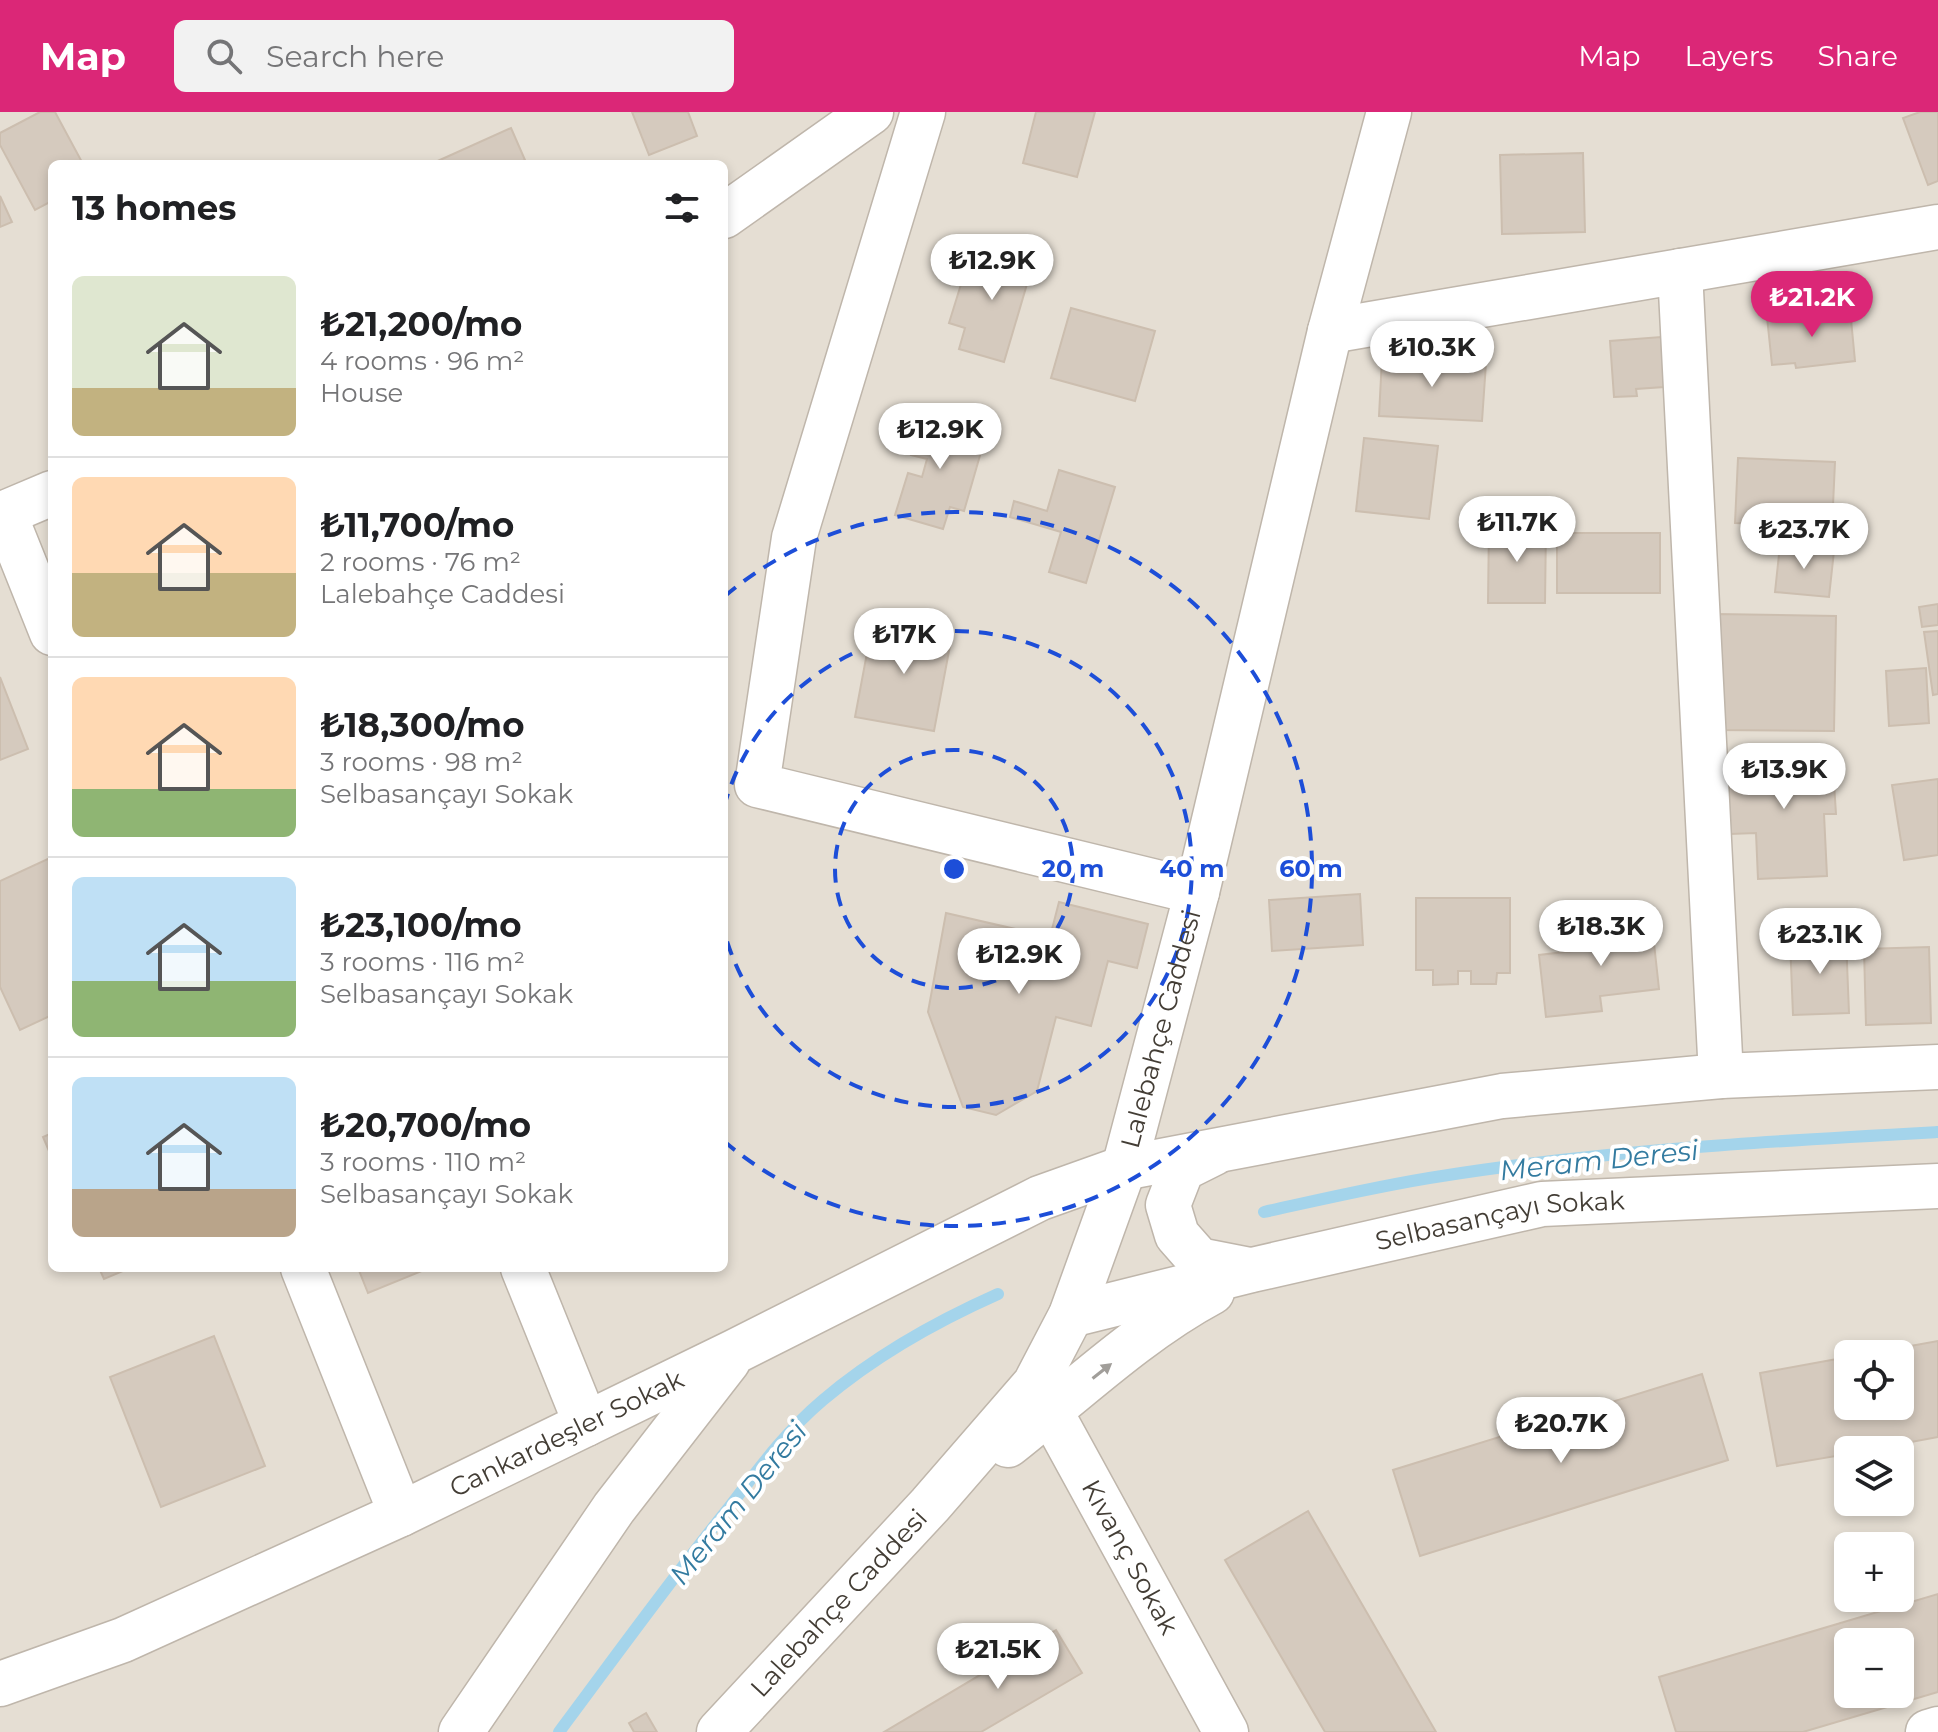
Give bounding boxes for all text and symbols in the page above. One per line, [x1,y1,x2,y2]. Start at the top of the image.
search box [174,20,734,92]
text: Map [40,33,126,80]
icon: search [202,34,246,78]
text: Search here [266,38,444,75]
text: Map [1578,39,1641,73]
text: Layers [1685,39,1774,73]
text: Share [1818,39,1898,73]
icon: filters [660,186,704,230]
text: 13 homes [72,187,236,229]
pin: ₺12.9K [927,234,1057,302]
text: ₺12.9K [949,244,1035,276]
pin: ₺21.2K [1747,271,1877,339]
text: ₺21.2K [1769,281,1855,313]
text: ₺21,200/mo [320,303,522,345]
icon: home [136,308,232,404]
pin: ₺10.3K [1367,321,1497,389]
text: ₺10.3K [1388,331,1476,363]
text: 4 rooms · 96 m² [320,345,524,377]
text: House [320,377,403,409]
pin: ₺12.9K [875,403,1005,471]
text: ₺12.9K [897,413,983,445]
pin: ₺11.7K [1452,496,1582,564]
pin: ₺23.7K [1739,503,1869,571]
text: ₺11,700/mo [320,504,514,546]
text: ₺11.7K [1477,506,1557,538]
icon: home [136,509,232,605]
text: ₺23.7K [1758,513,1850,545]
text: 2 rooms · 76 m² [320,546,521,578]
text: Lalebahçe Caddesi [320,578,565,610]
pin: ₺17K [857,608,951,676]
text: ₺17K [872,618,936,650]
text: ₺18,300/mo [320,704,524,746]
icon: home [136,709,232,805]
pin: ₺13.9K [1719,743,1849,811]
text: 3 rooms · 98 m² [320,746,523,778]
text: ₺13.9K [1741,753,1827,785]
text: Selbasançayı Sokak [320,778,573,810]
text: 20 m [1042,854,1104,883]
text: 40 m [1160,854,1224,883]
text: 60 m [1279,854,1343,883]
centre of rings [940,855,968,883]
pin: ₺18.3K [1536,900,1666,968]
text: ₺23,100/mo [320,904,521,946]
street label: Lalebahçe Caddesi [1114,906,1208,1152]
pin: ₺23.1K [1755,908,1885,976]
icon: home [136,909,232,1005]
text: ₺18.3K [1557,910,1645,942]
text: ₺23.1K [1777,918,1863,950]
pin: ₺12.9K [954,928,1084,996]
text: ₺12.9K [976,938,1062,970]
text: 3 rooms · 116 m² [320,946,525,978]
text: Selbasançayı Sokak [320,978,573,1010]
text: ₺20,700/mo [320,1104,531,1146]
icon: home [136,1109,232,1205]
water label: Meram Deresi [1498,1133,1700,1187]
text: 3 rooms · 110 m² [320,1146,526,1178]
text: Selbasançayı Sokak [320,1178,573,1210]
street label: Selbasançayı Sokak [1372,1184,1626,1257]
map controls [1834,1340,1914,1708]
button: locate [1834,1340,1914,1420]
street label: Cankardeşler Sokak [444,1363,689,1504]
one-way arrow [1092,1363,1112,1380]
pin: ₺20.7K [1496,1397,1626,1465]
text: ₺20.7K [1514,1407,1608,1439]
water label: Meram Deresi [662,1414,814,1591]
button: layers [1834,1436,1914,1516]
street label: Kıvanç Sokak [1075,1474,1186,1641]
street label: Lalebahçe Caddesi [744,1502,934,1704]
button: + [1834,1532,1914,1612]
pin: ₺21.5K [933,1623,1063,1691]
button: − [1834,1628,1914,1708]
text: ₺21.5K [955,1633,1041,1665]

